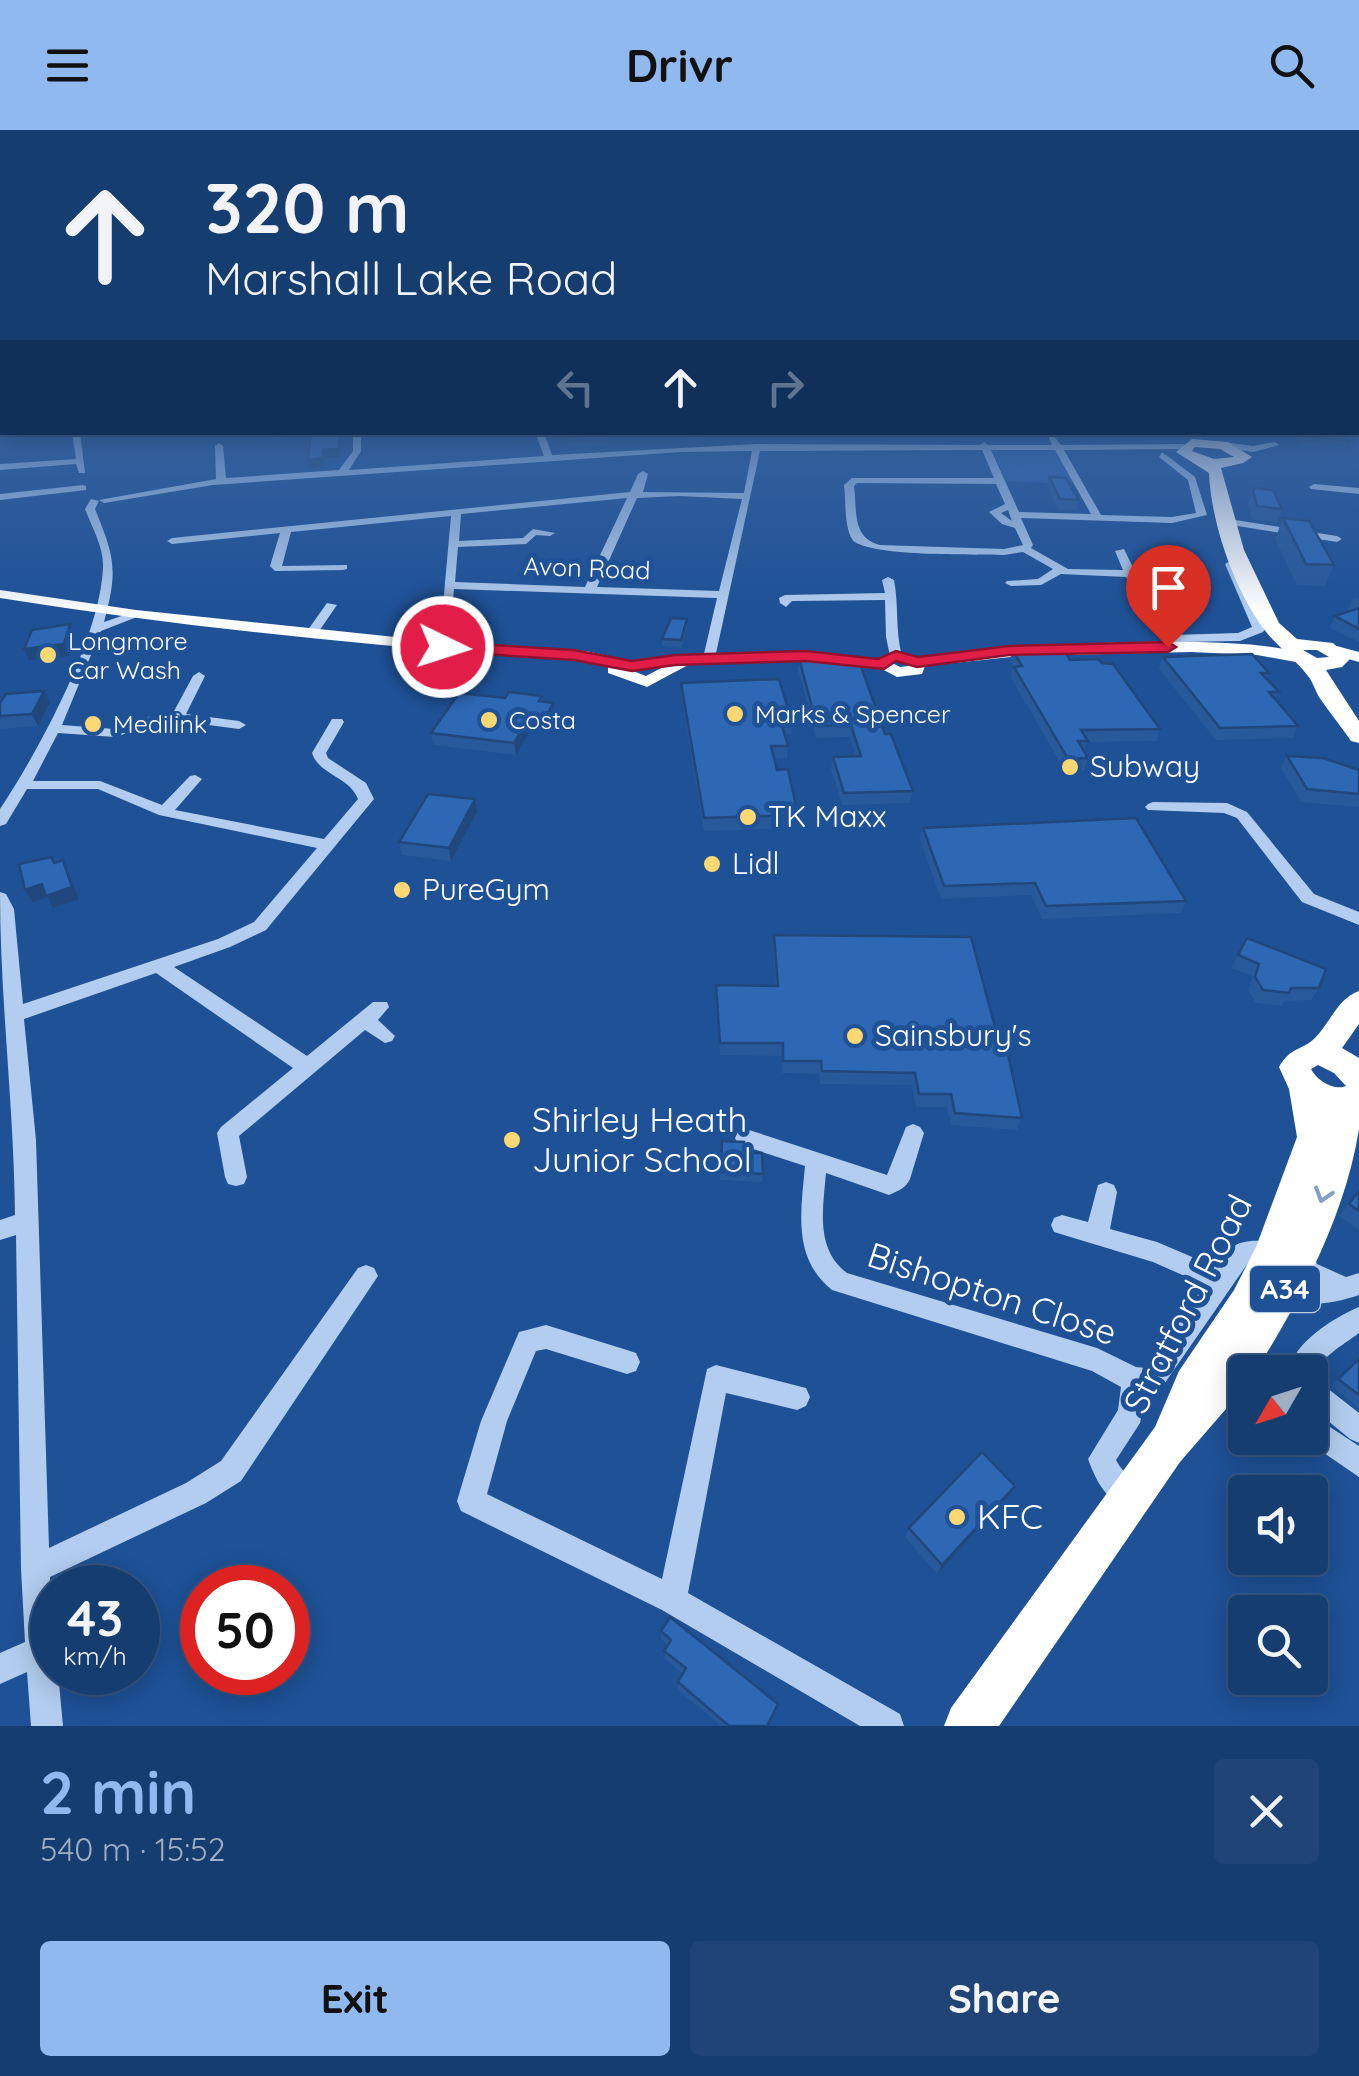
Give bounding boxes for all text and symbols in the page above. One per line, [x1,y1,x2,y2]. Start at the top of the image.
text: Drivr [626,37,733,93]
icon: menu [40,38,95,93]
icon: search [1264,38,1319,93]
text: 320 m [205,163,410,251]
icon: ahead [40,170,170,300]
text: Marshall Lake Road [205,250,617,306]
icon: left [548,360,603,415]
icon: ahead [653,360,708,415]
icon: right [758,360,813,415]
pin [1126,545,1211,648]
street label: Avon Road [523,550,651,585]
icon: arrive [1141,560,1196,615]
position arrow [391,595,495,699]
place label: Longmore Car Wash [68,625,188,685]
marker: Longmore Car Wash [37,644,59,666]
place label: Marks & Spencer [755,698,951,729]
marker: Marks & Spencer [724,703,746,725]
place label: Costa [509,704,576,735]
place label: Medilink [113,708,207,739]
marker: Costa [478,709,500,731]
marker: Medilink [82,713,104,735]
place label: Subway [1090,747,1200,785]
marker: Subway [1059,756,1081,778]
place label: TK Maxx [768,797,887,835]
marker: TK Maxx [737,806,759,828]
place label: Lidl [732,844,779,882]
marker: Lidl [701,853,723,875]
place label: PureGym [422,870,550,908]
marker: PureGym [391,879,413,901]
place label: Sainsbury's [875,1016,1032,1054]
marker: Sainsbury's [844,1025,866,1047]
place label: Shirley Heath Junior School [532,1097,752,1181]
marker: Shirley Heath Junior School [501,1129,523,1151]
one-way arrow [1314,1186,1335,1203]
street label: Stratford Road [1113,1187,1261,1420]
street label: Bishopton Close [862,1232,1122,1354]
road number: A34 [1250,1266,1320,1312]
north arrow [1228,1355,1328,1455]
map controls [1228,1355,1328,1695]
button: sound [1228,1475,1328,1575]
place label: KFC [977,1494,1043,1538]
marker: KFC [946,1506,968,1528]
speed limit sign: 50 [180,1565,310,1695]
text: 43 [67,1586,123,1649]
button: search [1228,1595,1328,1695]
text: km/h [63,1640,127,1671]
text: 2 min [40,1754,196,1829]
button: close [1214,1759,1319,1864]
text: 540 m · 15:52 [40,1829,225,1869]
button: Exit [40,1941,670,2056]
button: Share [690,1941,1319,2056]

